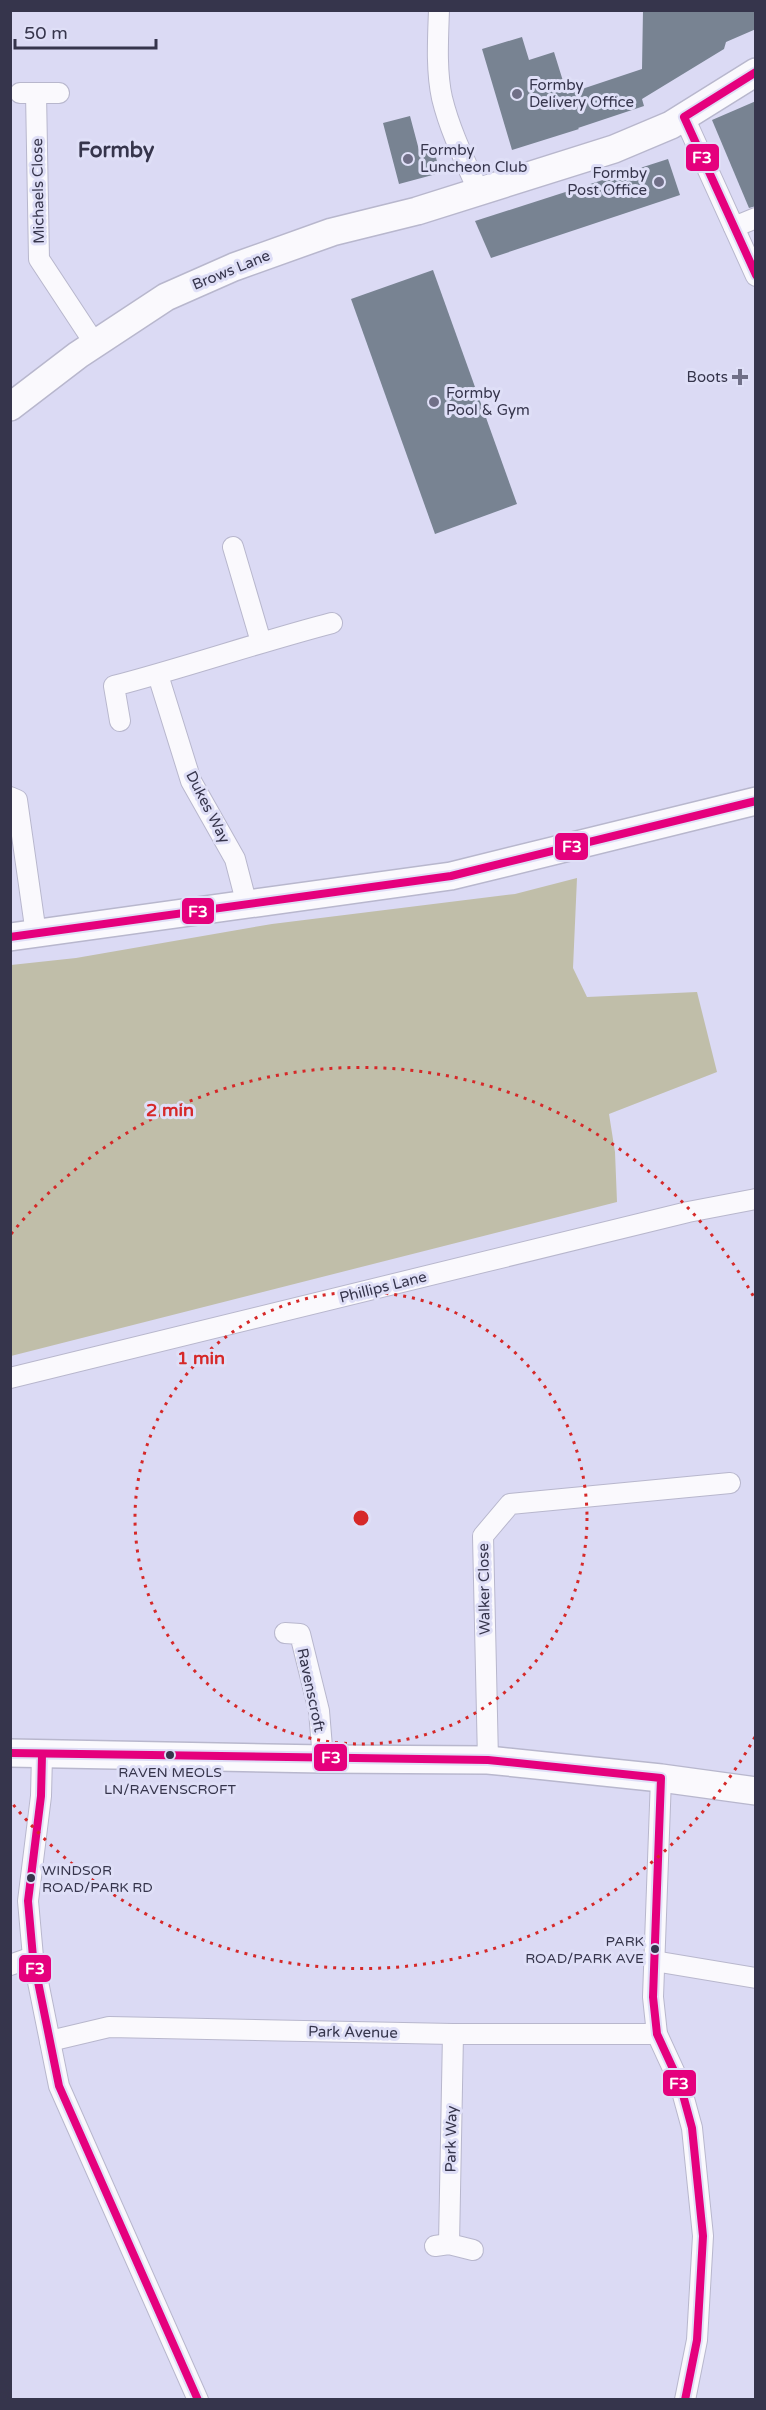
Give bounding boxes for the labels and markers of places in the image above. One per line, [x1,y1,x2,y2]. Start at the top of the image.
place label: Formby Delivery Office [529,76,634,111]
marker: Formby Delivery Office [510,87,524,101]
place label: Formby Luncheon Club [420,141,527,176]
marker: Formby Luncheon Club [401,152,415,166]
place label: Formby Post Office [567,164,647,199]
marker: Formby Post Office [652,175,666,189]
place label: Boots [687,368,728,386]
marker: Boots [733,370,747,384]
place label: Formby Pool & Gym [446,384,530,419]
marker: Formby Pool & Gym [427,395,441,409]
centre of rings [351,1508,371,1528]
marker: RAVEN MEOLS LN/RAVENSCROFT [164,1749,176,1761]
place label: RAVEN MEOLS LN/RAVENSCROFT [104,1764,236,1798]
place label: WINDSOR ROAD/PARK RD [42,1862,153,1896]
marker: WINDSOR ROAD/PARK RD [25,1872,37,1884]
place label: PARK ROAD/PARK AVE [525,1933,644,1967]
marker: PARK ROAD/PARK AVE [649,1943,661,1955]

